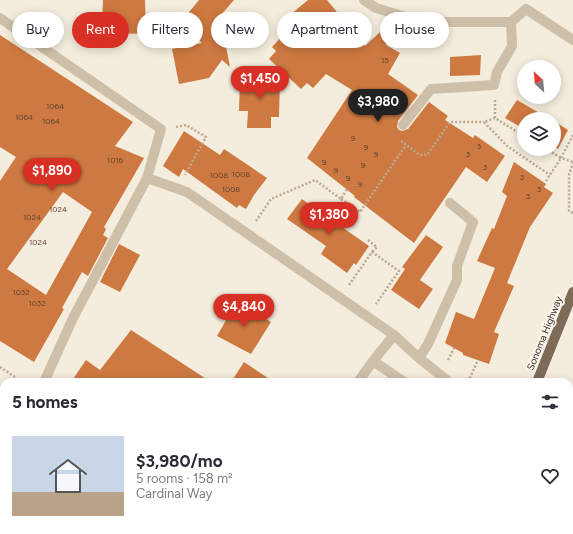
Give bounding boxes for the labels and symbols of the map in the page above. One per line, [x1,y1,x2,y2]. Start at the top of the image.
house number: 15 [381,55,389,65]
north arrow [517,60,561,104]
pin: $1,450 [227,66,293,100]
pin: $3,980 [345,89,411,123]
house number: 1064 [46,101,64,111]
house number: 1064 [15,112,33,122]
house number: 1064 [42,116,60,126]
house number: 9 [351,133,356,143]
house number: 3 [477,141,481,151]
house number: 9 [364,142,369,152]
house number: 9 [374,149,379,159]
house number: 3 [466,149,470,159]
house number: 1016 [107,155,124,165]
house number: 9 [322,157,327,167]
pin: $1,890 [19,158,85,192]
house number: 9 [361,160,366,170]
house number: 3 [483,162,487,172]
house number: 9 [334,165,339,175]
house number: 1008 [232,169,250,179]
house number: 1008 [210,170,228,180]
house number: 3 [520,172,524,182]
house number: 9 [346,173,351,183]
house number: 9 [358,179,363,189]
house number: 1008 [222,184,240,194]
house number: 3 [537,184,541,194]
house number: 3 [526,191,530,201]
pin: $1,380 [296,202,362,236]
house number: 1024 [49,204,67,214]
house number: 1024 [23,212,41,222]
house number: 1024 [29,237,47,247]
house number: 1032 [12,287,30,297]
pin: $4,840 [211,294,277,328]
street label: Sonoma Highway [524,294,565,372]
house number: 1032 [28,298,46,308]

